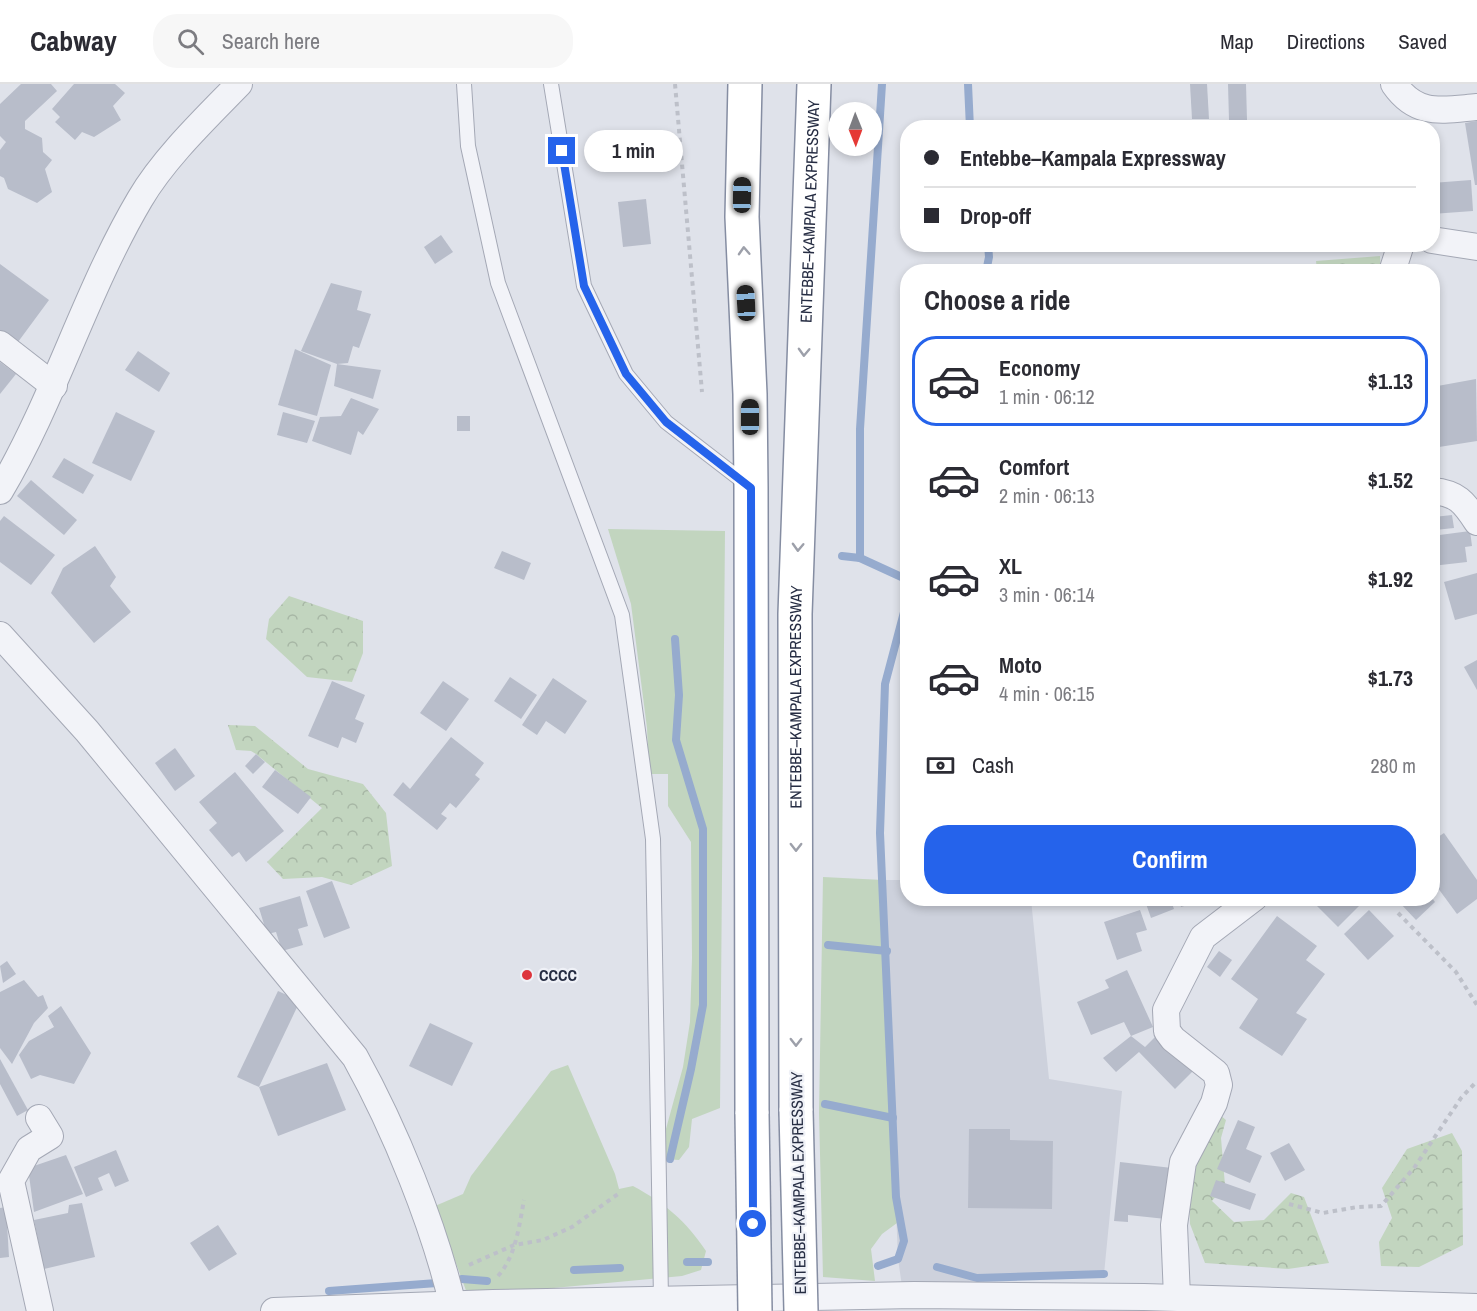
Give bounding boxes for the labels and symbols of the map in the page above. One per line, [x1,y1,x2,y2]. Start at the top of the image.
street label: ENTEBBE–KAMPALA EXPRESSWAY [794,99,824,323]
north arrow [828,102,882,156]
callout: 1 min [583,130,682,172]
route end [548,137,575,164]
car [733,177,751,213]
one-way arrow [737,247,750,256]
car [736,285,756,321]
one-way arrow [798,348,811,357]
car [741,399,759,435]
one-way arrow [791,543,804,552]
street label: ENTEBBE–KAMPALA EXPRESSWAY [784,585,807,809]
one-way arrow [790,843,802,852]
place label: CCCC [539,964,577,986]
marker: CCCC [520,968,534,982]
one-way arrow [790,1038,802,1047]
street label: ENTEBBE–KAMPALA EXPRESSWAY [785,1071,811,1295]
route start [739,1210,766,1237]

